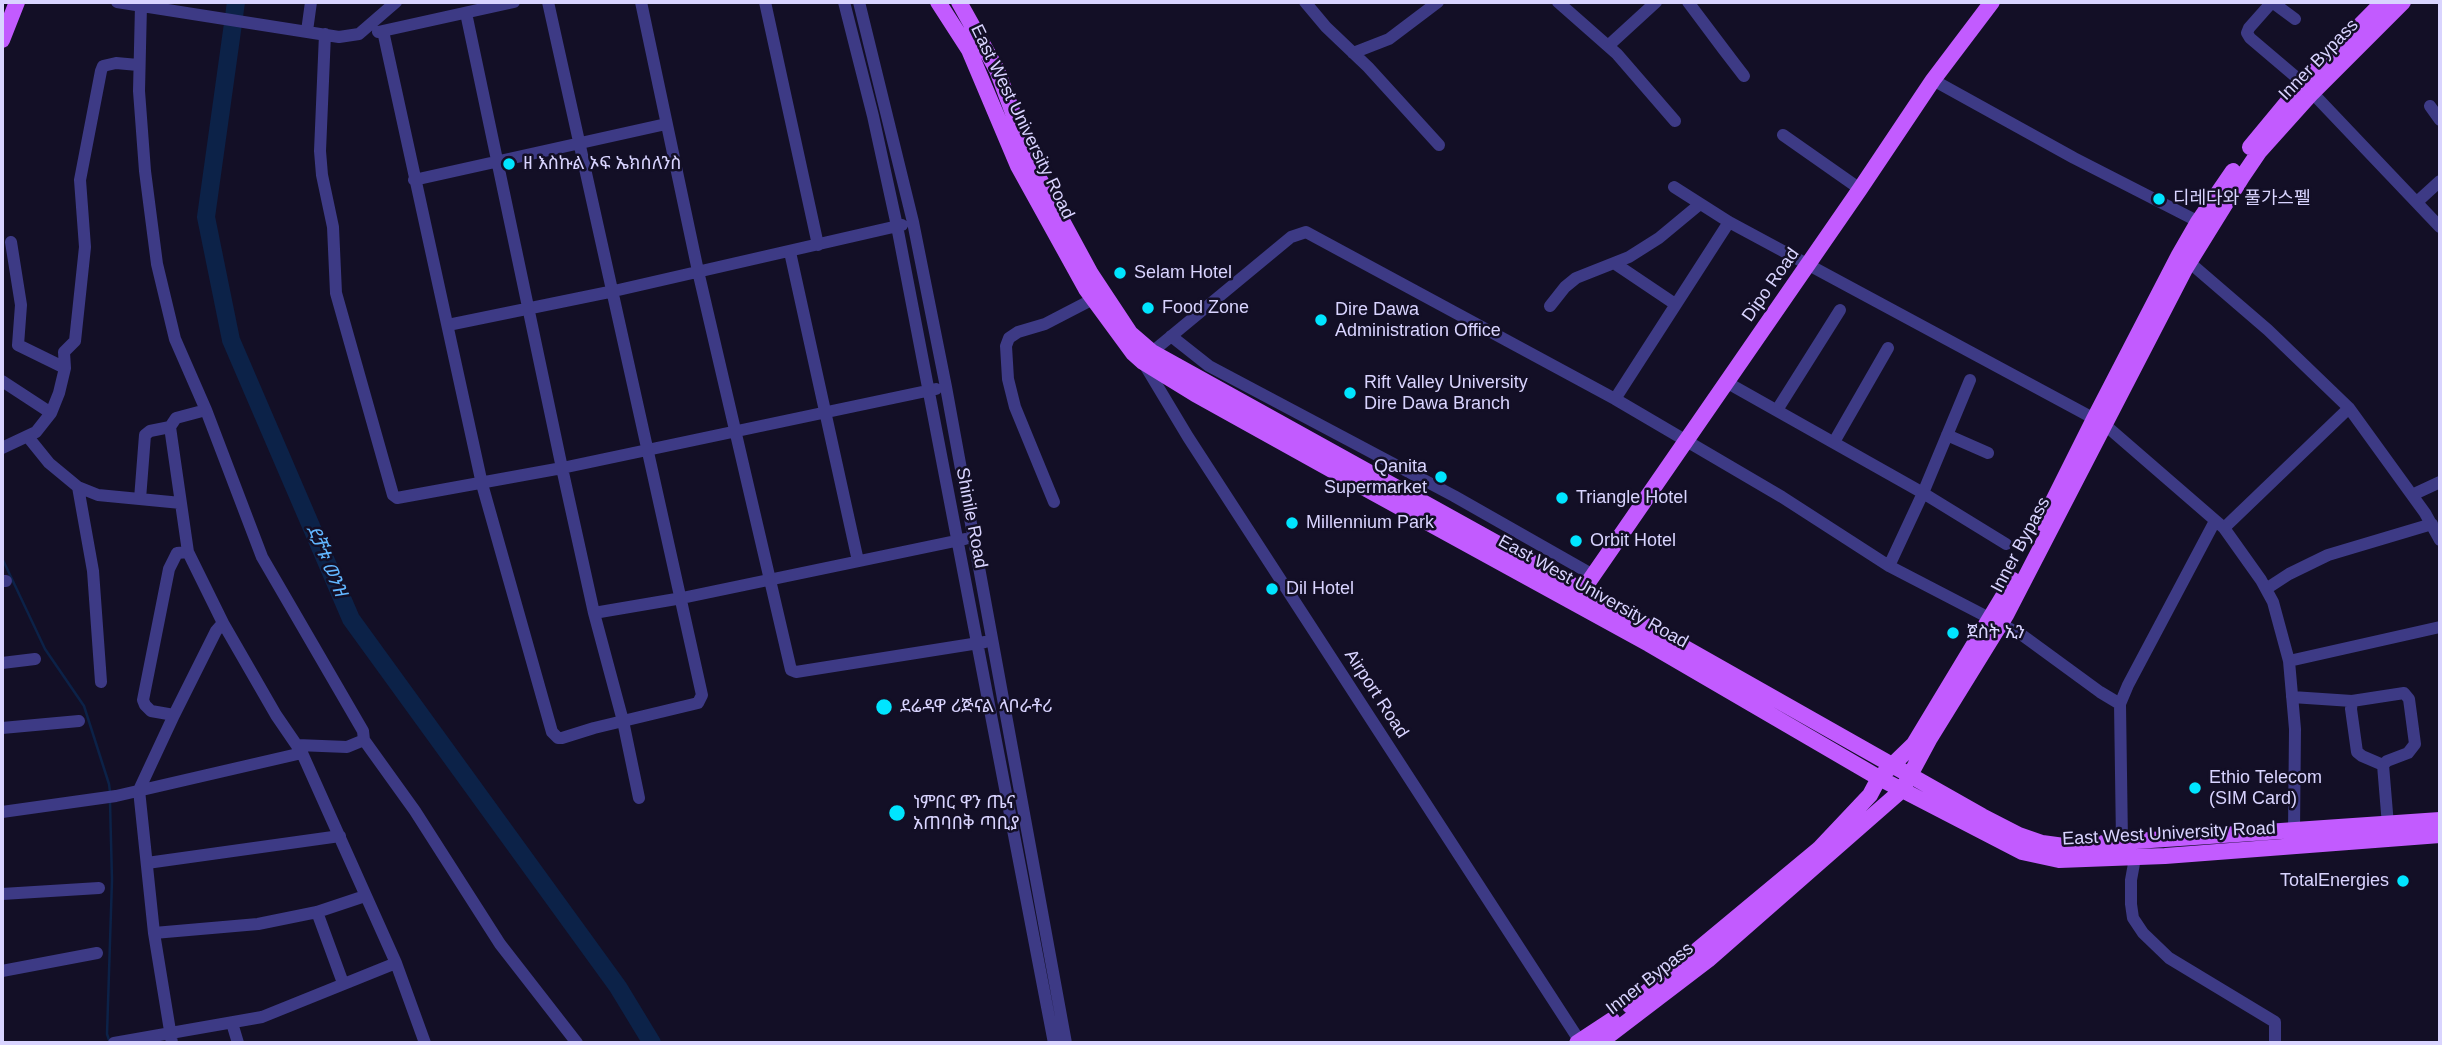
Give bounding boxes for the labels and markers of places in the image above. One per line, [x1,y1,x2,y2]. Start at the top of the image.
place label: ዘ እስኩል ኦፍ ኤክሰለንስ [523,153,681,175]
marker: ዘ እስኩል ኦፍ ኤክሰለንስ [501,156,517,172]
place label: 디레다와 풀가스펠 [2173,188,2310,210]
marker: 디레다와 풀가스펠 [2151,191,2167,207]
place label: Selam Hotel [1134,262,1232,284]
marker: Selam Hotel [1112,265,1128,281]
place label: Food Zone [1162,297,1249,319]
place label: Dire Dawa Administration Office [1335,299,1501,342]
marker: Food Zone [1140,300,1156,316]
marker: Dire Dawa Administration Office [1313,312,1329,328]
place label: Rift Valley University Dire Dawa Branch [1364,372,1528,414]
marker: Rift Valley University Dire Dawa Branch [1342,385,1358,401]
place label: Qanita Supermarket [1324,456,1427,498]
marker: Qanita Supermarket [1433,469,1449,485]
place label: Triangle Hotel [1576,487,1687,509]
marker: Triangle Hotel [1554,490,1570,506]
place label: Millennium Park [1306,512,1434,534]
marker: Millennium Park [1284,515,1300,531]
place label: Orbit Hotel [1590,530,1676,552]
marker: Orbit Hotel [1568,533,1584,549]
place label: Dil Hotel [1286,578,1354,600]
marker: Dil Hotel [1264,581,1280,597]
place label: ጀስት ኢን [1967,622,2025,644]
marker: ጀስት ኢን [1945,625,1961,641]
place label: ደሬዳዋ ሪጅናል ላቦራቶሪ [900,696,1053,718]
marker: ደሬዳዋ ሪጅናል ላቦራቶሪ [874,697,894,717]
place label: Ethio Telecom (SIM Card) [2209,767,2322,810]
marker: Ethio Telecom (SIM Card) [2187,780,2203,796]
place label: ነምበር ዋን ጤና አጠባበቅ ጣቢያ [913,792,1019,834]
marker: ነምበር ዋን ጤና አጠባበቅ ጣቢያ [887,803,907,823]
place label: TotalEnergies [2280,870,2389,892]
marker: TotalEnergies [2395,873,2411,889]

